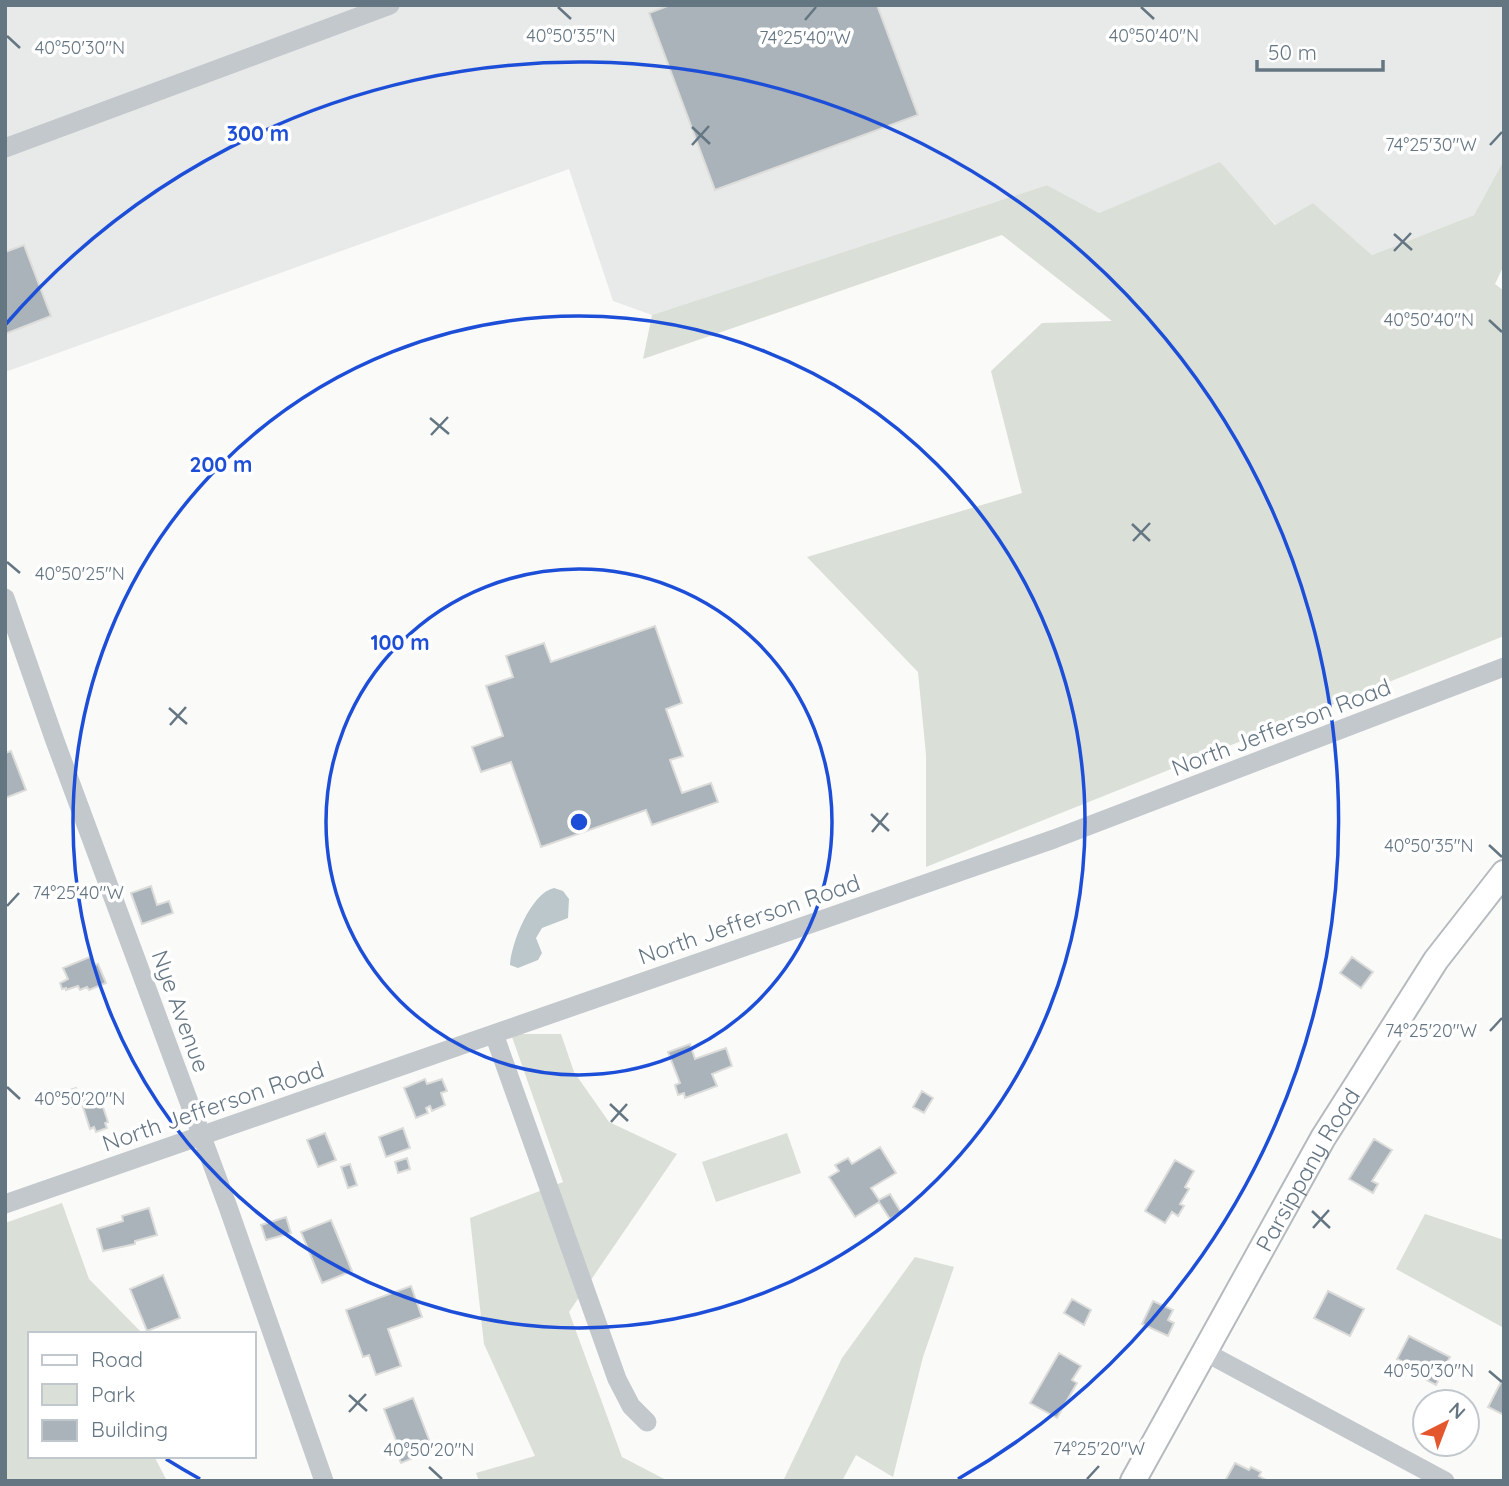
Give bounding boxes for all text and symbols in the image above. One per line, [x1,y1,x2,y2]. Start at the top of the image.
text: 40°50'35"N [526,24,616,47]
text: 40°50'40"N [1109,24,1199,47]
text: 74°25'40"W [759,26,851,49]
scale bar [1257,28,1383,72]
text: 40°50'30"N [35,36,125,59]
text: 50 m [1268,39,1317,65]
text: 300 m [227,120,289,146]
text: 74°25'30"W [1385,133,1477,156]
text: 40°50'40"N [1384,308,1474,331]
text: 200 m [190,451,252,477]
text: 40°50'25"N [35,562,125,585]
text: 100 m [370,629,430,655]
street label: North Jefferson Road [1167,672,1395,782]
centre of rings [567,810,591,834]
text: 40°50'35"N [1384,834,1474,857]
street label: North Jefferson Road [634,867,864,971]
text: 74°25'40"W [32,881,124,904]
street label: Nye Avenue [146,946,216,1076]
text: 74°25'20"W [1385,1019,1477,1042]
street label: North Jefferson Road [98,1054,328,1158]
street label: Parsippany Road [1249,1082,1366,1256]
text: 40°50'20"N [35,1087,125,1110]
legend [28,1332,256,1458]
text: Road [91,1346,143,1372]
text: 40°50'30"N [1384,1359,1474,1382]
text: Park [91,1381,135,1407]
north arrow [1411,1388,1481,1458]
text: N [1444,1397,1471,1424]
text: Building [91,1416,168,1442]
text: 74°25'20"W [1053,1437,1145,1460]
text: 40°50'20"N [384,1438,474,1461]

